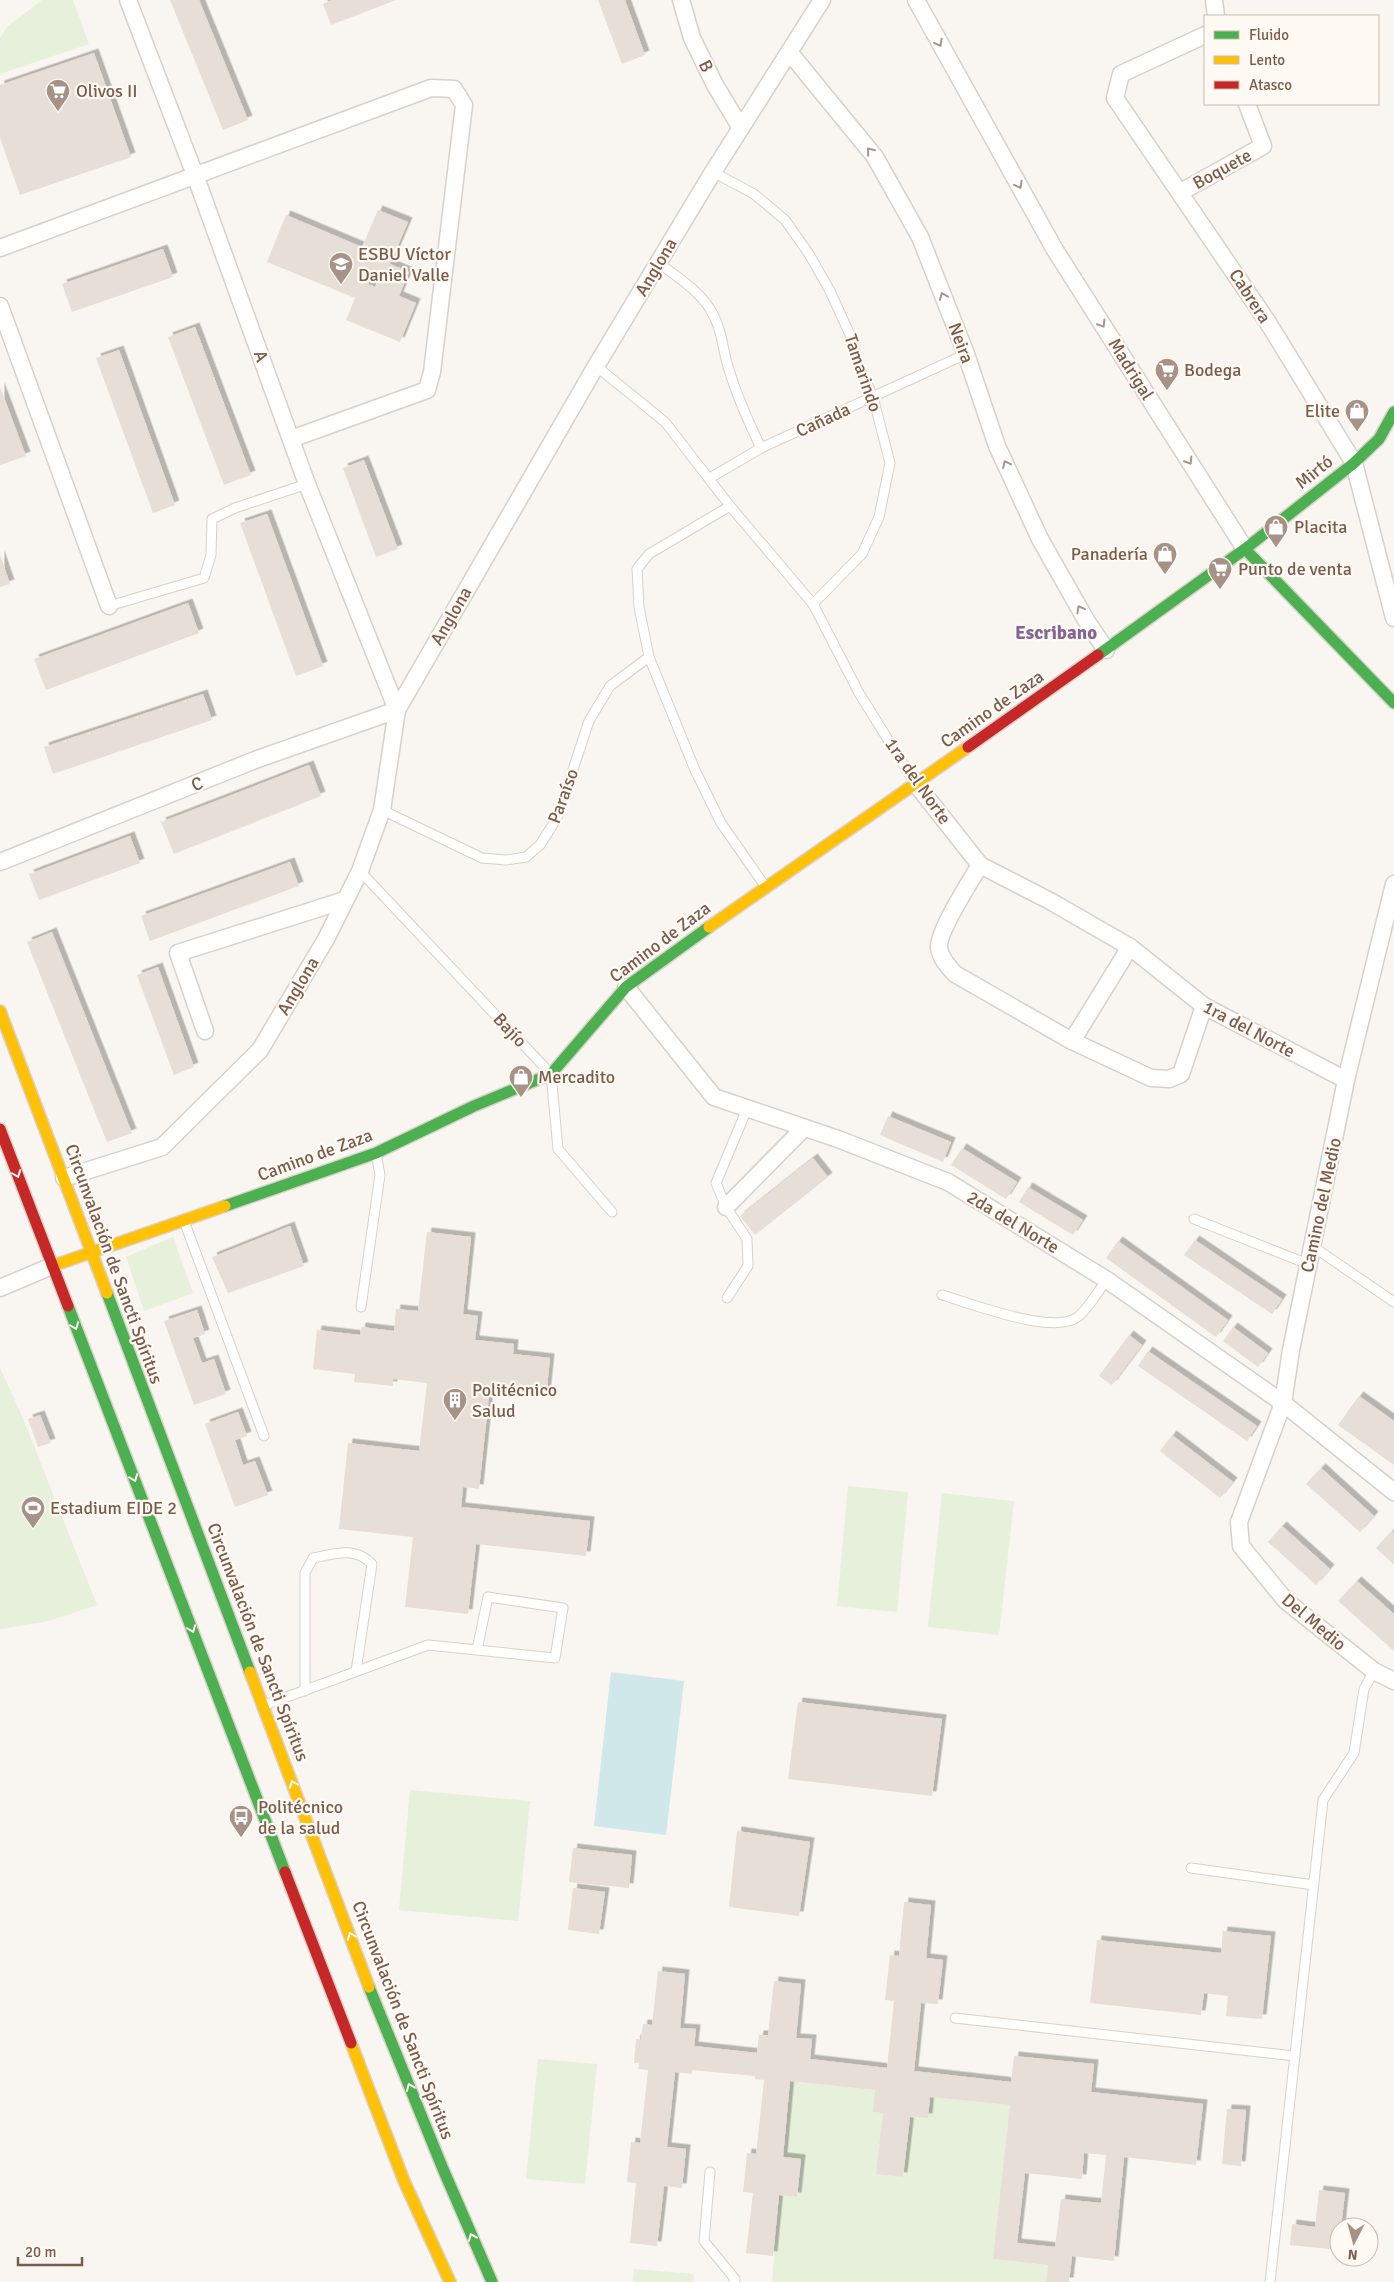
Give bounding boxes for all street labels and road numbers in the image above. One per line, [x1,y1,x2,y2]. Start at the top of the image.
street label: B [694,56,718,76]
street label: Boquete [1189,144,1255,194]
street label: Anglona [630,234,682,300]
street label: Cabrera [1224,265,1276,327]
street label: Neira [944,320,978,366]
street label: Tamarindo [839,331,887,415]
street label: Madrigal [1103,334,1159,404]
street label: A [249,347,273,365]
street label: Cañada [792,398,854,442]
street label: Mirtó [1291,450,1337,494]
street label: Anglona [426,583,476,649]
street label: Camino de Zaza [936,665,1048,753]
street label: 1ra del Norte [880,733,956,829]
street label: Paraíso [543,766,583,826]
street label: C [188,772,206,796]
street label: Camino de Zaza [605,897,715,987]
street label: Anglona [272,953,324,1019]
street label: 1ra del Norte [1199,996,1299,1062]
street label: Bajío [489,1008,531,1052]
street label: Camino de Zaza [254,1124,376,1186]
street label: Camino del Medio [1296,1136,1346,1274]
street label: Circunvalación de Sancti Spíritus [60,1141,168,1387]
street label: 2da del Norte [963,1186,1063,1258]
street label: Circunvalación de Sancti Spíritus [202,1520,314,1764]
street label: Del Medio [1277,1589,1351,1655]
street label: Circunvalación de Sancti Spíritus [347,1898,459,2142]

